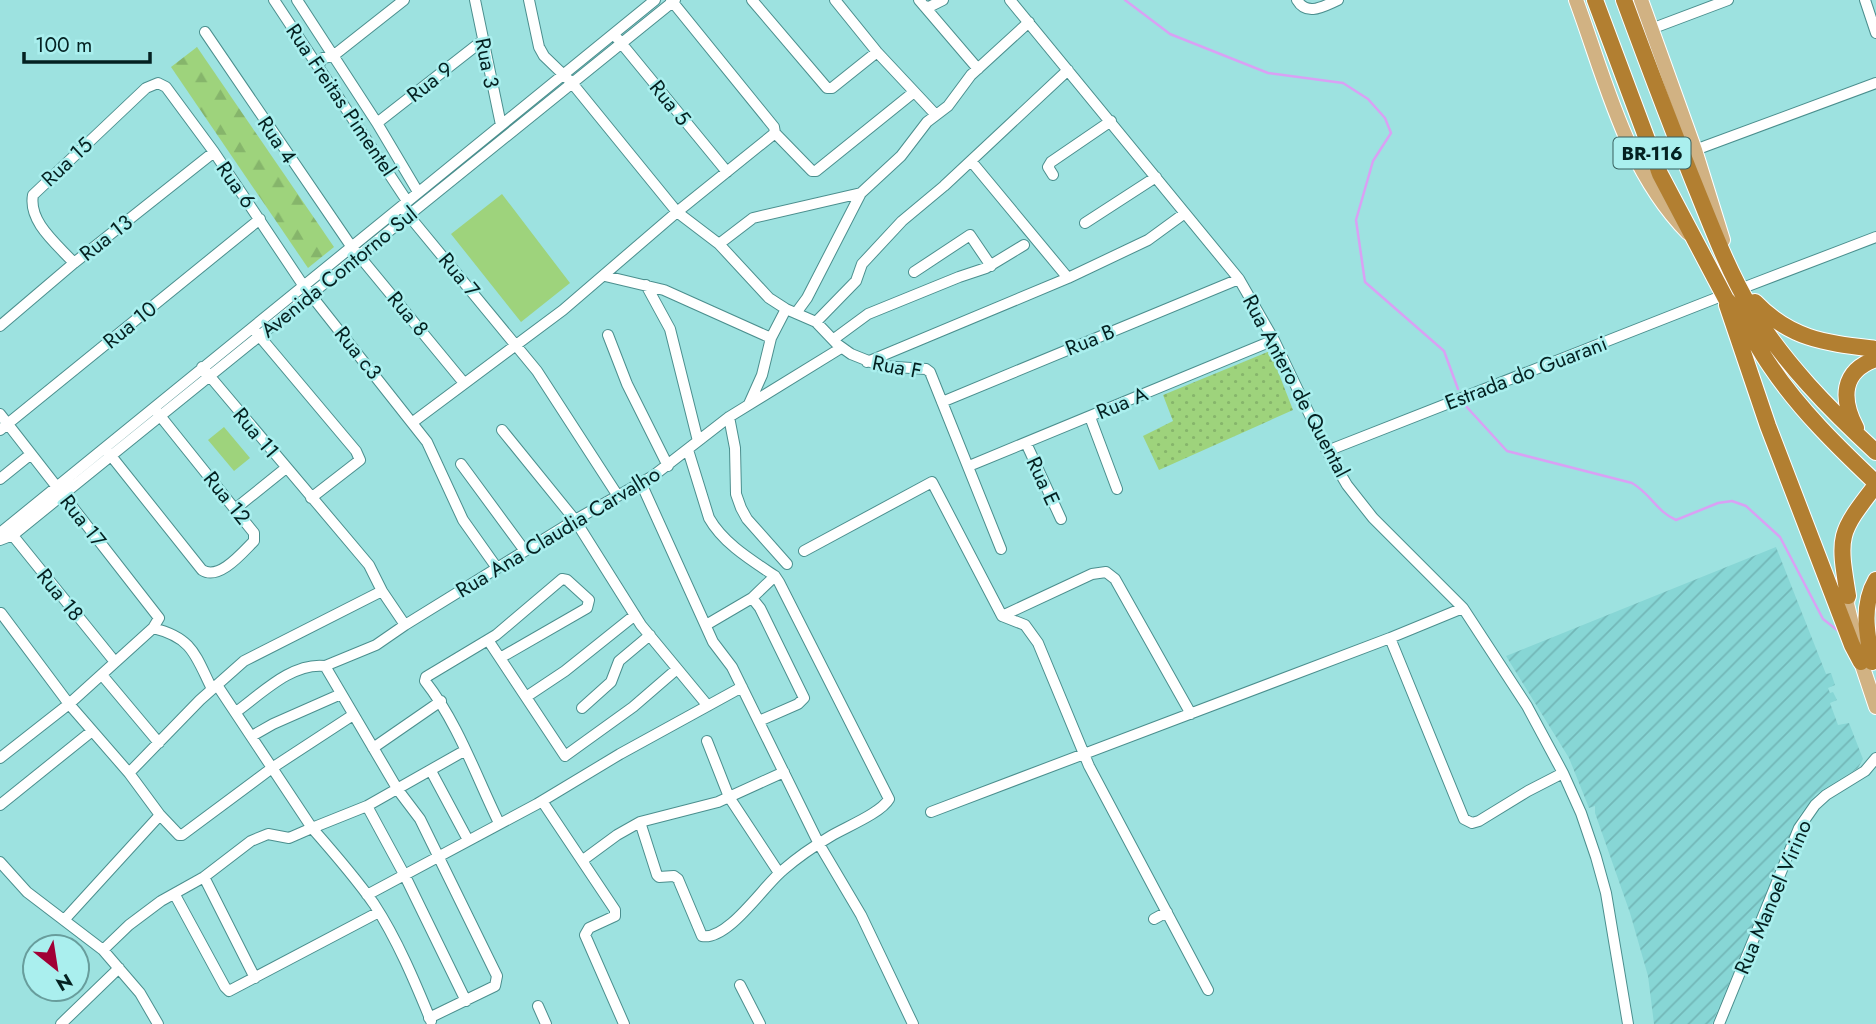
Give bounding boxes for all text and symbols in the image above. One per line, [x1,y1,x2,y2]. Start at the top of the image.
street label: Rua Freitas Pimentel [279,18,403,182]
scale bar [24,21,150,65]
text: 100 m [35,30,92,60]
street label: Rua 3 [467,35,507,91]
street label: Rua 9 [401,54,459,110]
street label: Rua 5 [642,74,698,132]
street label: Rua 4 [250,110,304,170]
street label: Rua 15 [35,130,99,194]
road number: BR-116 [1614,138,1690,168]
street label: Rua 6 [209,155,263,215]
street label: Avenida Contorno Sul [254,199,424,345]
street label: Rua 13 [73,208,139,268]
street label: Rua 7 [431,246,487,304]
street label: Rua 8 [380,285,436,343]
street label: Rua Antero de Quental [1235,289,1357,483]
street label: Rua 10 [97,294,163,356]
street label: Rua B [1061,317,1119,363]
street label: Rua c3 [327,320,389,386]
street label: Estrada do Guarani [1440,328,1612,418]
street label: Rua F [870,348,924,386]
street label: Rua A [1092,379,1152,427]
street label: Rua 11 [226,401,286,465]
street label: Rua E [1019,452,1067,510]
street label: Rua Ana Claudia Carvalho [450,459,666,605]
street label: Rua 12 [196,465,258,531]
street label: Rua 17 [53,488,113,554]
street label: Rua 18 [29,562,91,628]
street label: Rua Manoel Virino [1727,815,1819,979]
north arrow [21,933,91,1003]
text: N [51,967,78,998]

